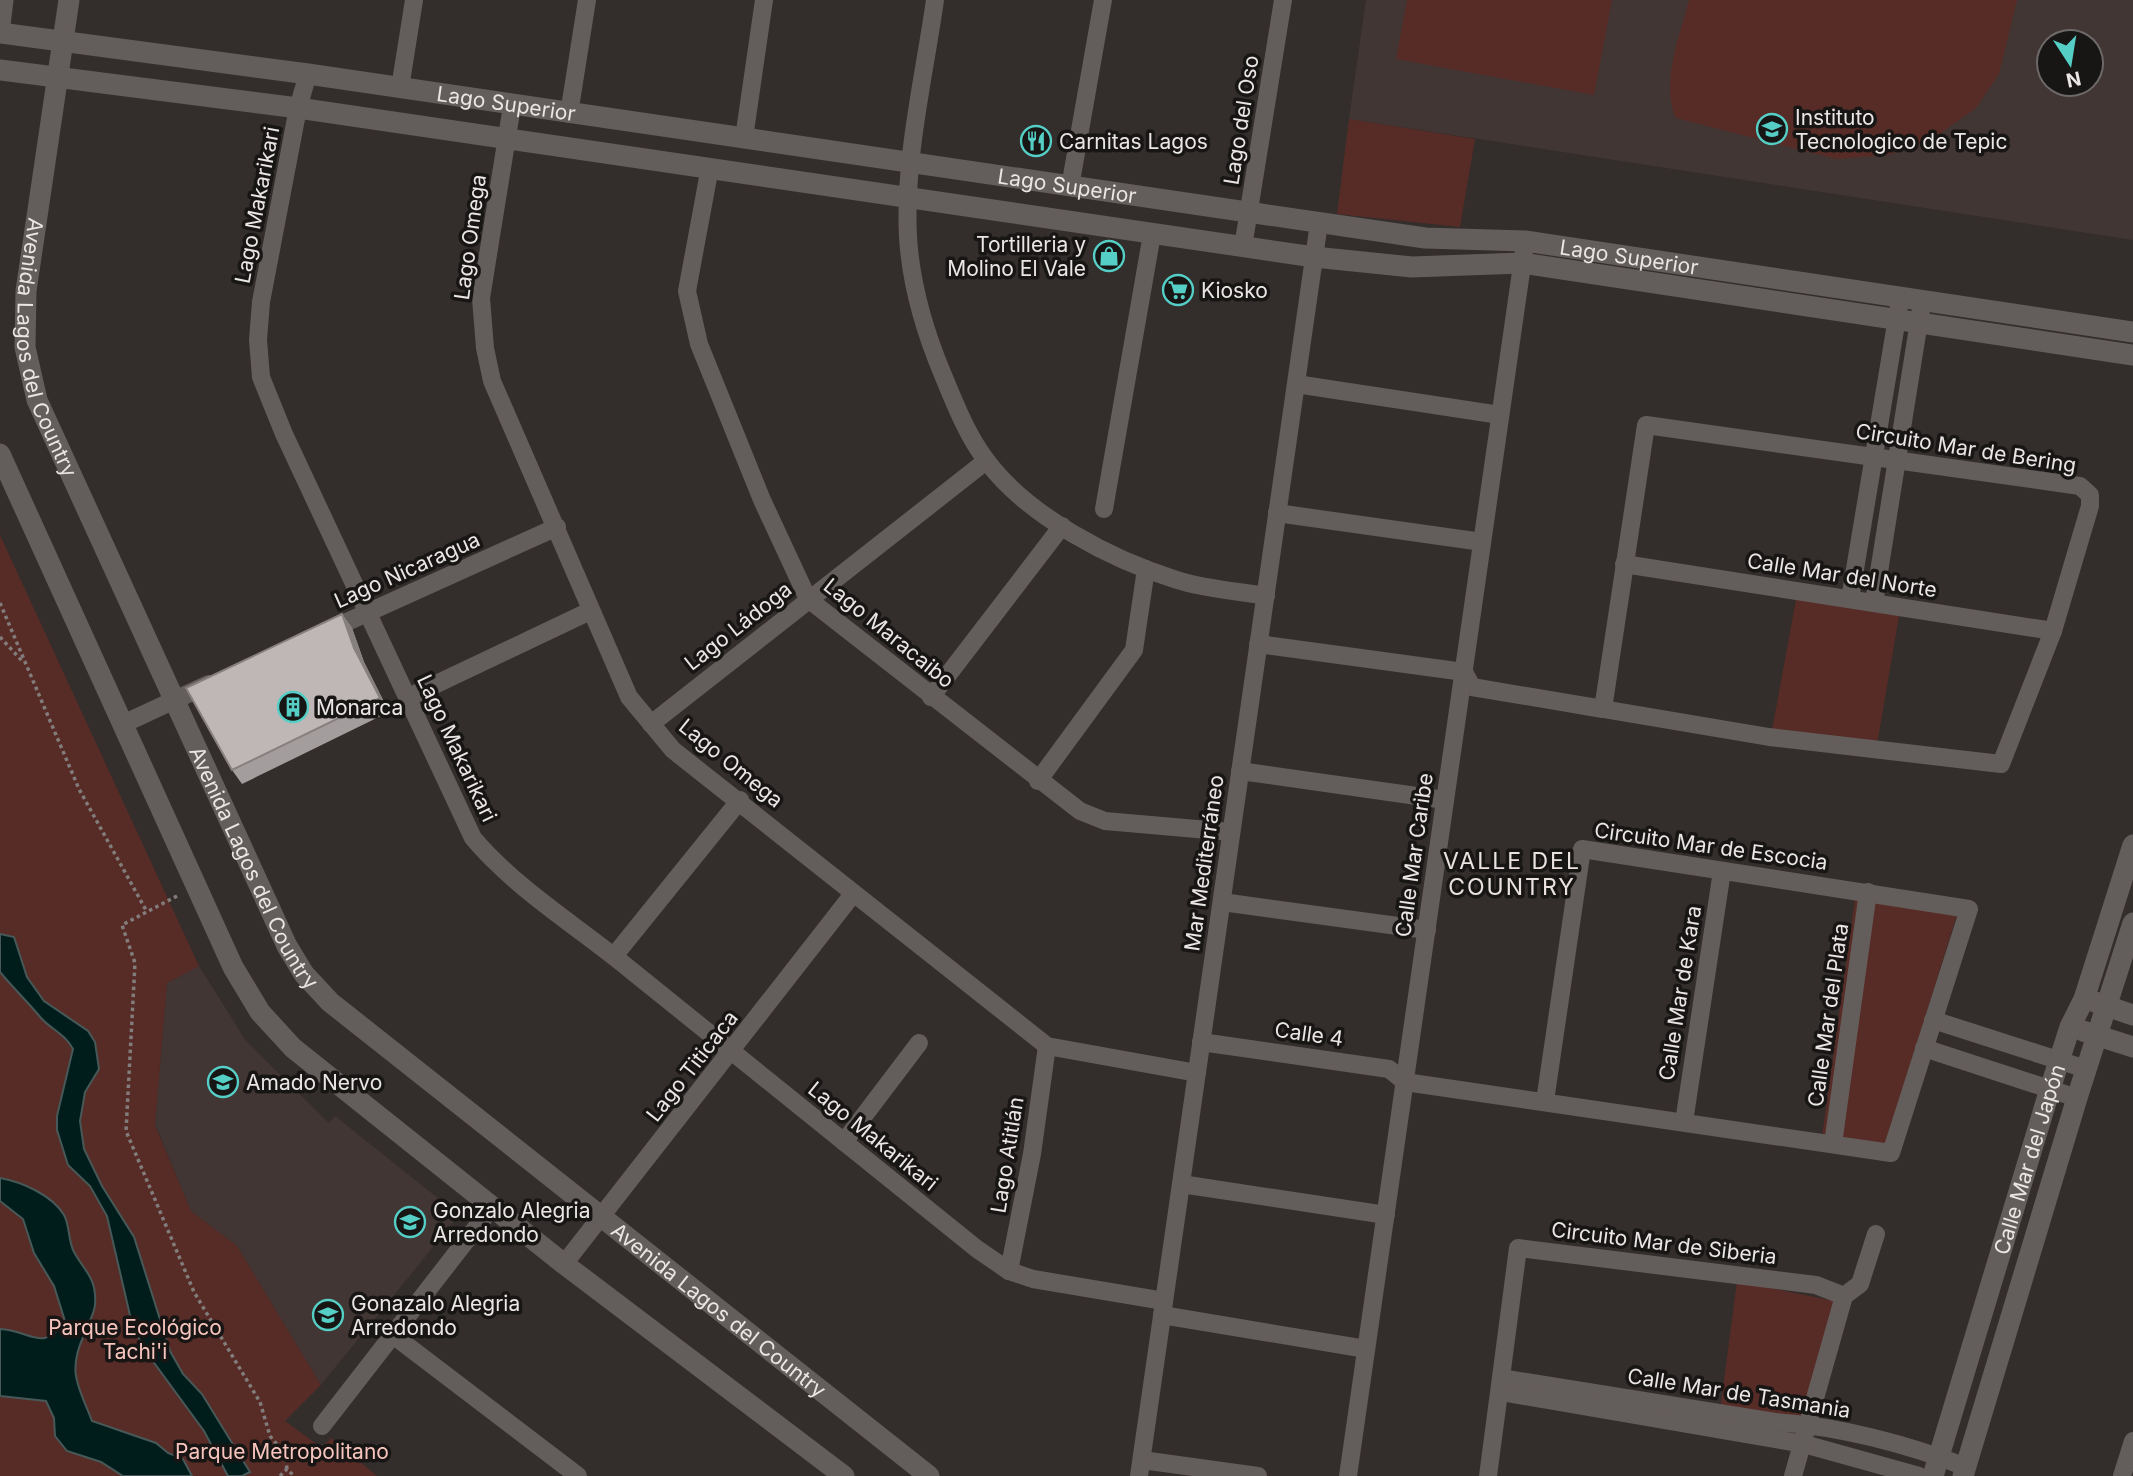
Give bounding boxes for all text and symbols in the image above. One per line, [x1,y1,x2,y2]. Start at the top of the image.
north arrow [2035,28,2105,98]
street label: Lago del Oso [1218,53,1264,187]
text: N [2064,66,2083,92]
street label: Lago Superior [435,81,577,126]
place label: Instituto Tecnologico de Tepic [1795,105,2007,154]
school or university icon: Instituto Tecnologico de Tepic [1755,112,1789,146]
restaurant icon: Carnitas Lagos [1019,124,1053,158]
street label: Lago Makarikari [230,125,284,285]
place label: Carnitas Lagos [1059,129,1208,154]
street label: Lago Superior [996,163,1138,208]
street label: Lago Omega [449,173,491,301]
street label: Avenida Lagos del Country [12,216,83,481]
place label: Tortilleria y Molino El Vale [947,232,1086,281]
street label: Lago Superior [1558,234,1700,279]
shop icon: Tortilleria y Molino El Vale [1092,239,1126,273]
supermarket icon: Kiosko [1161,273,1195,307]
place label: Kiosko [1201,278,1268,303]
street label: Circuito Mar de Bering [1854,418,2078,478]
street label: Lago Nicaragua [330,527,484,613]
street label: Calle Mar del Norte [1745,548,1939,602]
street label: Lago Maracaibo [819,573,959,693]
street label: Lago Ládoga [680,576,796,676]
street label: Lago Makarikari [412,671,502,825]
building icon: Monarca [276,690,310,724]
place label: Monarca [316,695,403,720]
street label: Lago Omega [674,714,788,812]
street label: Avenida Lagos del Country [185,742,324,994]
street label: Calle Mar Caribe [1390,771,1438,939]
street label: Mar Mediterráneo [1179,773,1229,953]
street label: Circuito Mar de Escocia [1593,817,1829,875]
district label: VALLE DEL COUNTRY [1443,847,1581,901]
street label: Calle Mar de Kara [1654,904,1706,1082]
street label: Calle Mar del Plata [1803,922,1853,1108]
street label: Lago Titicaca [641,1006,743,1126]
street label: Calle 4 [1273,1017,1345,1051]
street label: Calle Mar del Japón [1988,1061,2070,1257]
school or university icon: Amado Nervo [206,1065,240,1099]
place label: Amado Nervo [246,1070,382,1095]
street label: Lago Makarikari [803,1076,943,1196]
street label: Lago Atitlán [985,1095,1029,1215]
place label: Gonzalo Alegria Arredondo [433,1198,590,1247]
school or university icon: Gonzalo Alegria Arredondo [393,1205,427,1239]
street label: Avenida Lagos del Country [607,1217,831,1402]
street label: Circuito Mar de Siberia [1550,1217,1778,1269]
place label: Gonazalo Alegria Arredondo [351,1291,520,1340]
school or university icon: Gonazalo Alegria Arredondo [311,1298,345,1332]
park label: Parque Ecológico Tachi'i [48,1315,222,1364]
street label: Calle Mar de Tasmania [1626,1363,1852,1423]
park label: Parque Metropolitano [175,1439,389,1464]

